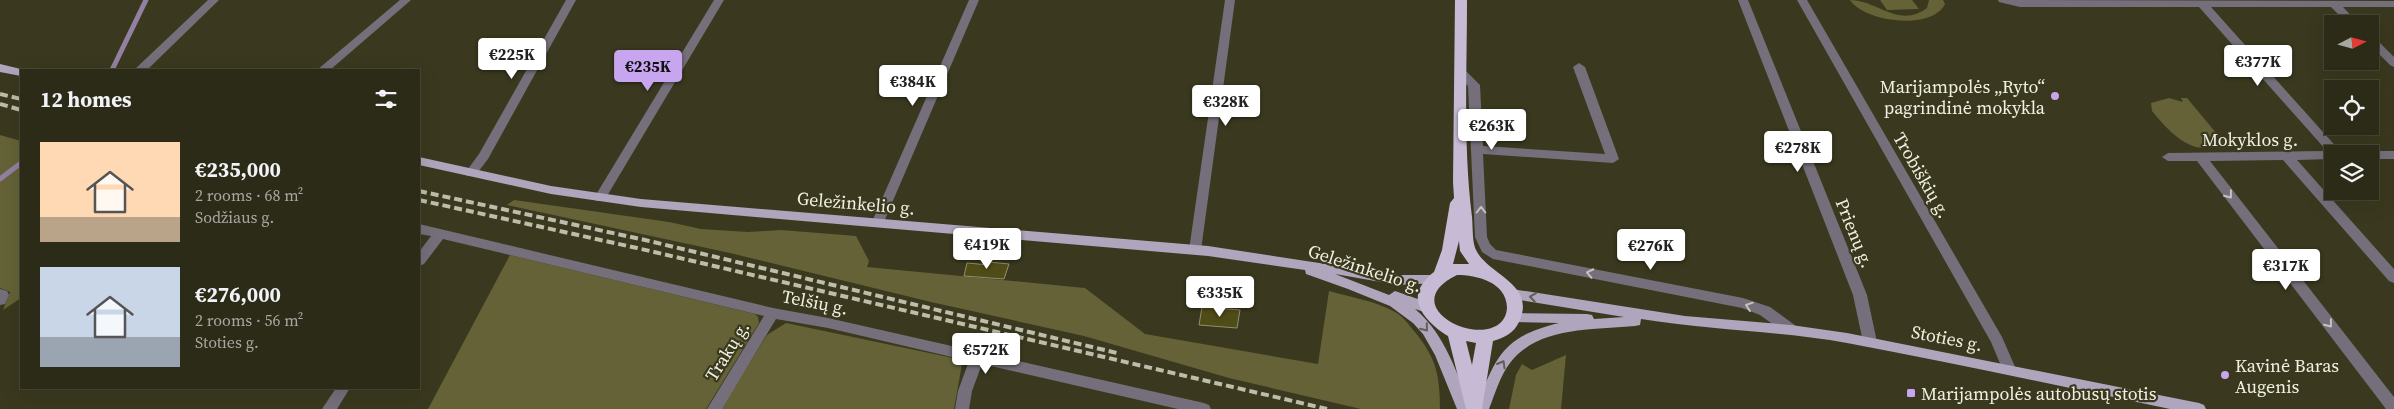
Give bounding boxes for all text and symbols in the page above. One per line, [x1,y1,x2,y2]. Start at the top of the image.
north arrow [2324,15,2379,70]
map controls [2324,15,2379,200]
pin: €225K [477,38,547,80]
text: €225K [489,43,535,65]
pin: €377K [2223,44,2293,87]
pin: €235K [613,49,683,92]
text: €377K [2235,50,2281,72]
text: €235K [625,55,671,77]
pin: €384K [878,64,948,107]
text: €384K [890,70,936,92]
place label: Marijampolės „Ryto“ pagrindinė mokykla [1880,74,2046,120]
button: locate [2324,80,2379,135]
pin: €328K [1191,84,1261,127]
text: 12 homes [40,85,132,114]
icon: filters [372,85,400,113]
text: €328K [1203,90,1249,112]
marker: Marijampolės „Ryto“ pagrindinė mokykla [2049,90,2061,102]
pin: €263K [1457,108,1527,151]
text: €263K [1469,114,1515,136]
street label: Trobiškių g. [1887,127,1957,223]
street label: Mokyklos g. [2202,127,2298,152]
pin: €278K [1763,130,1833,173]
text: €278K [1775,136,1821,158]
button: layers [2324,145,2379,200]
text: €235,000 [195,155,281,184]
icon: home [80,162,140,222]
text: 2 rooms · 68 m² [195,184,303,206]
street label: Geležinkelio g. [796,185,916,221]
one-way arrow [2224,189,2232,198]
street label: Prienų g. [1830,195,1880,271]
text: Sodžiaus g. [195,206,274,228]
one-way arrow [1476,206,1486,214]
pin: €419K [952,228,1022,270]
pin: €276K [1616,228,1686,271]
text: €419K [964,233,1010,255]
text: €276K [1628,234,1674,256]
street label: Geležinkelio g. [1305,238,1425,298]
pin: €317K [2251,248,2321,291]
text: €317K [2263,254,2309,276]
one-way arrow [1585,268,1594,279]
pin: €335K [1185,276,1255,318]
text: €276,000 [195,280,281,309]
text: €335K [1197,281,1243,303]
street label: Telšių g. [780,283,850,321]
icon: home [80,287,140,347]
one-way arrow [1529,292,1537,303]
one-way arrow [1745,301,1754,311]
text: 2 rooms · 56 m² [195,309,303,331]
street label: Trakų g. [699,316,755,386]
one-way arrow [2323,318,2332,328]
street label: Stoties g. [1909,319,1985,357]
one-way arrow [1419,322,1427,331]
text: Stoties g. [195,331,259,353]
pin: €572K [951,332,1021,375]
text: €572K [963,338,1009,360]
place label: Kavinė Baras Augenis [2235,353,2339,399]
one-way arrow [1495,361,1505,370]
marker: Kavinė Baras Augenis [2219,369,2231,381]
place label: Marijampolės autobusų stotis [1921,381,2157,406]
marker: Marijampolės autobusų stotis [1905,387,1917,399]

